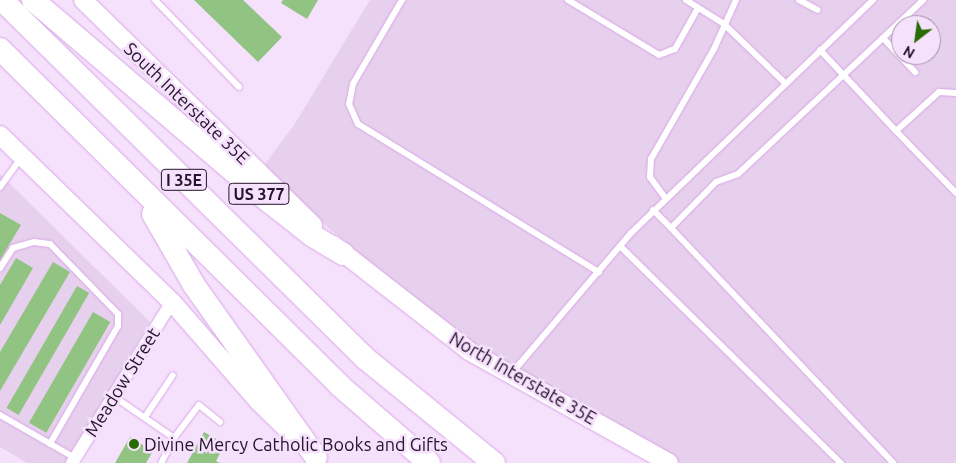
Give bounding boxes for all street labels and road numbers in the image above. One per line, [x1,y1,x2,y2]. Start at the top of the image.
street label: South Interstate 35E [120,38,254,168]
road number: I 35E [160,166,208,194]
road number: US 377 [228,180,290,208]
street label: Meadow Street [80,324,164,440]
street label: North Interstate 35E [446,327,600,429]

